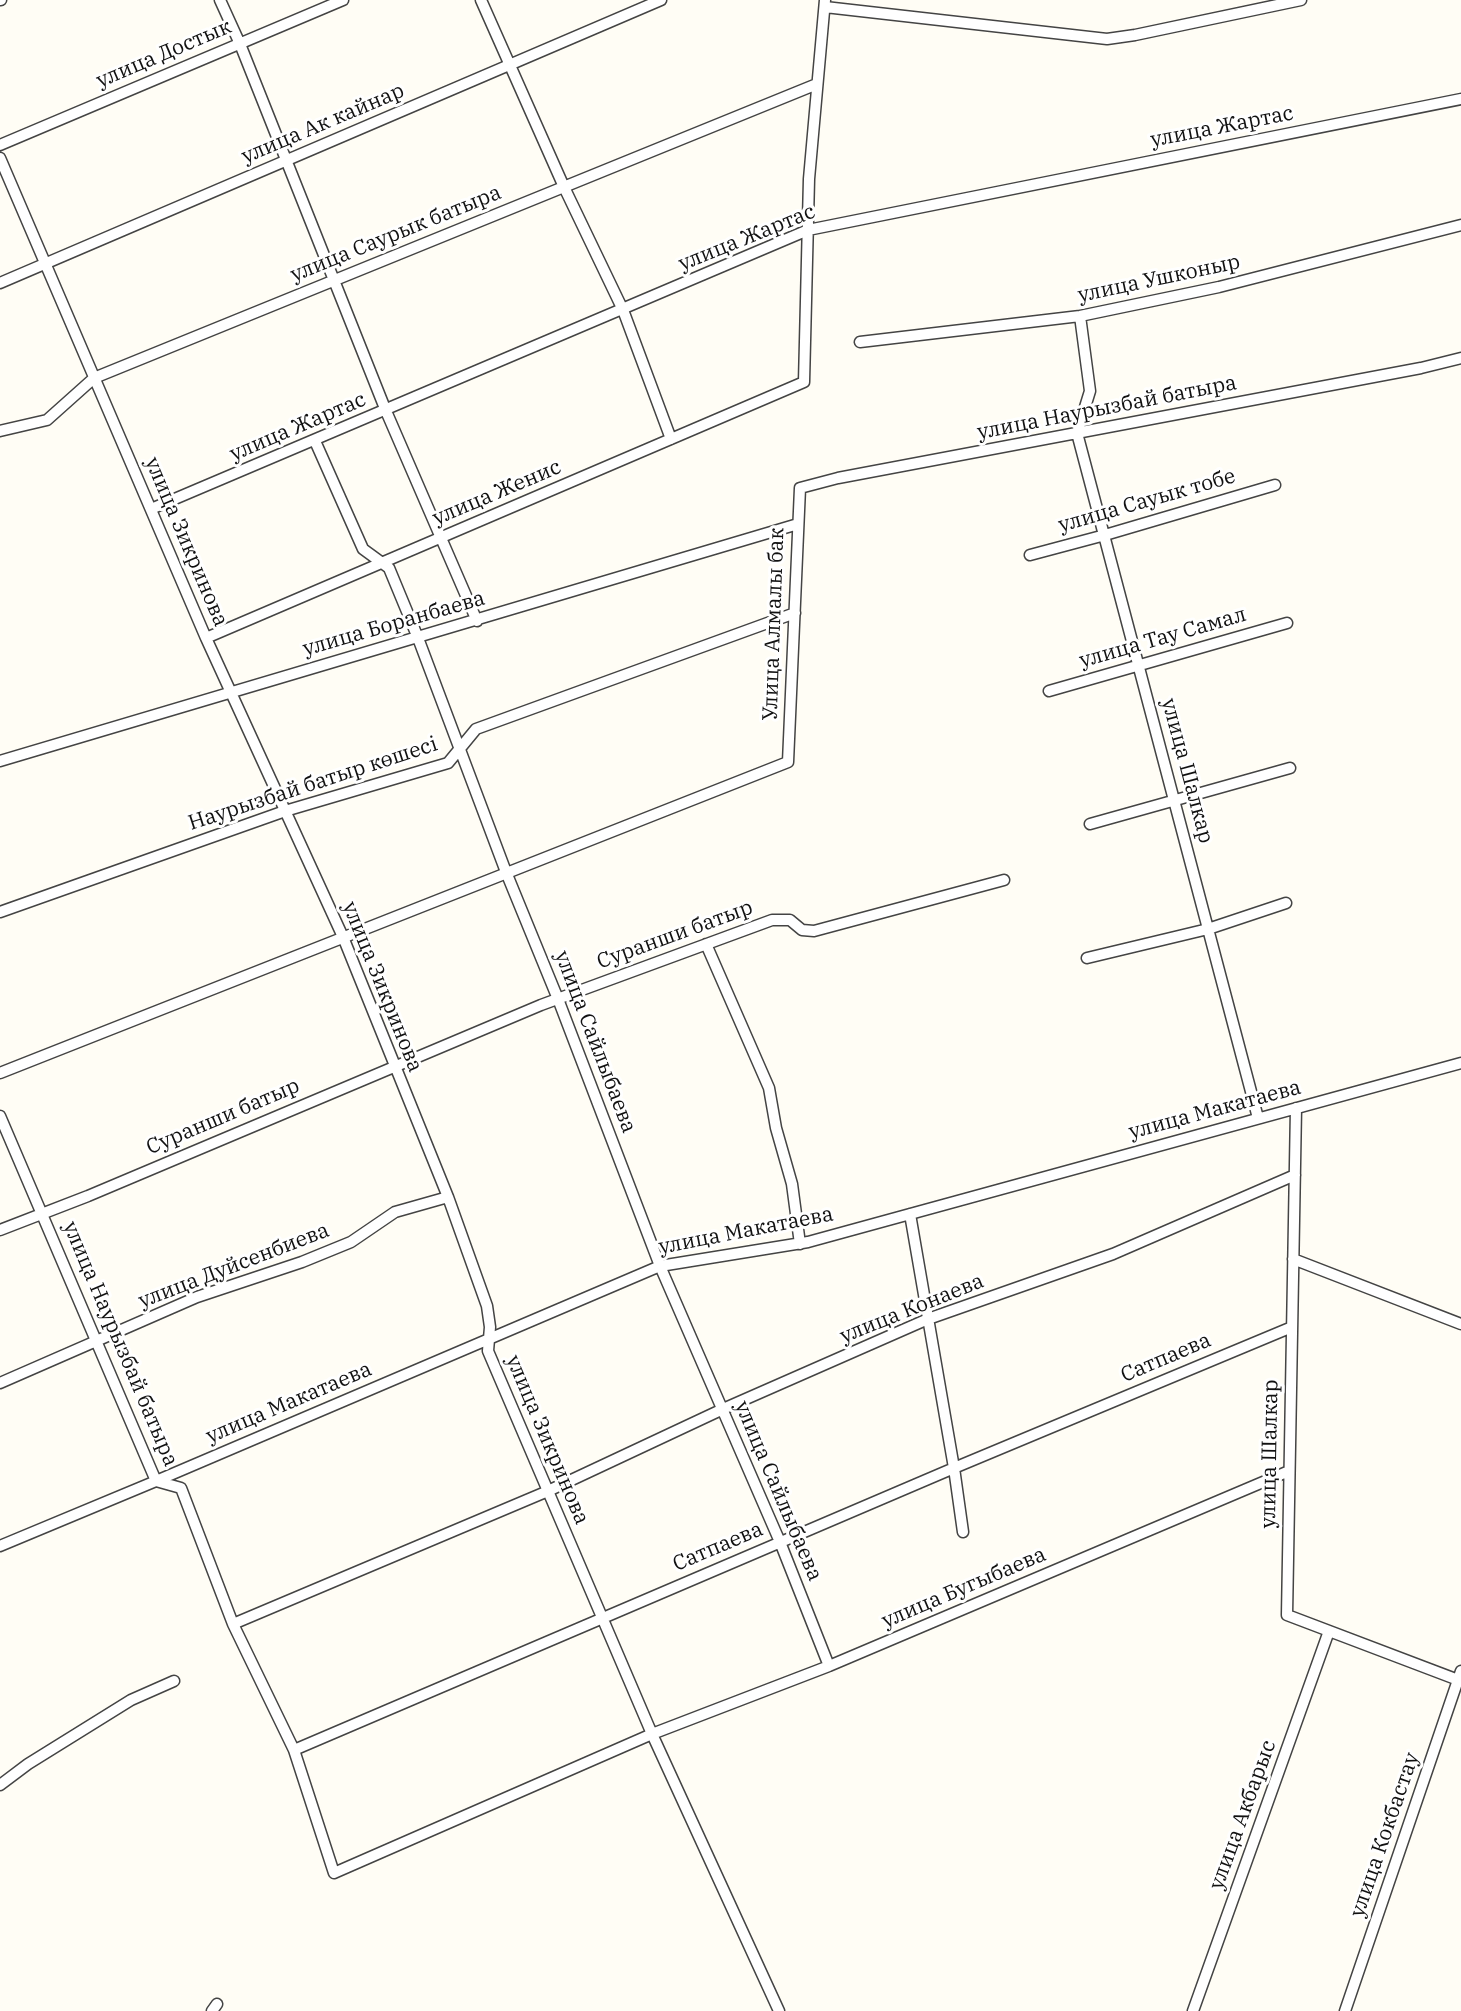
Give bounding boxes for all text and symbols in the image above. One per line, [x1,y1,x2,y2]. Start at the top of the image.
street label: улица Достык [93,14,235,94]
street label: улица Ак кайнар [238,78,408,170]
street label: улица Жартас [1148,101,1296,153]
street label: улица Саурык батыра [287,180,505,288]
street label: улица Жартас [675,199,819,277]
street label: улица Ушконыр [1076,249,1242,309]
street label: улица Наурызбай батыра [975,370,1239,446]
street label: улица Жартас [226,387,370,467]
street label: улица Зикринова [139,454,233,630]
street label: улица Женис [429,455,565,531]
street label: улица Сауык тобе [1056,464,1238,538]
street label: Улица Алмалы бак [758,527,790,721]
street label: улица Боранбаева [300,586,488,662]
street label: улица Тау Самал [1077,602,1249,674]
street label: улица Шалкар [1156,696,1218,846]
street label: Наурызбай батыр көшесі [185,732,441,836]
street label: Суранши батыр [594,895,756,975]
street label: улица Зикринова [336,898,428,1076]
street label: улица Сайлыбаева [549,947,641,1137]
street label: Суранши батыр [143,1073,303,1161]
street label: улица Макатаева [1126,1075,1304,1145]
street label: улица Макатаева [657,1202,835,1260]
street label: улица Наурызбай батыра [57,1218,183,1470]
street label: улица Дуйсенбиева [135,1218,333,1314]
street label: улица Конаева [837,1269,987,1349]
street label: Сатпаева [1117,1328,1215,1388]
street label: улица Зикринова [500,1352,594,1528]
street label: улица Макатаева [202,1357,376,1449]
street label: улица Шалкар [1256,1379,1284,1529]
street label: улица Сайлыбаева [729,1397,827,1585]
street label: Сатпаева [669,1517,767,1577]
street label: улица Бугыбаева [878,1542,1050,1634]
street label: улица Акбарыс [1204,1737,1282,1893]
street label: улица Кокбастау [1345,1749,1425,1921]

